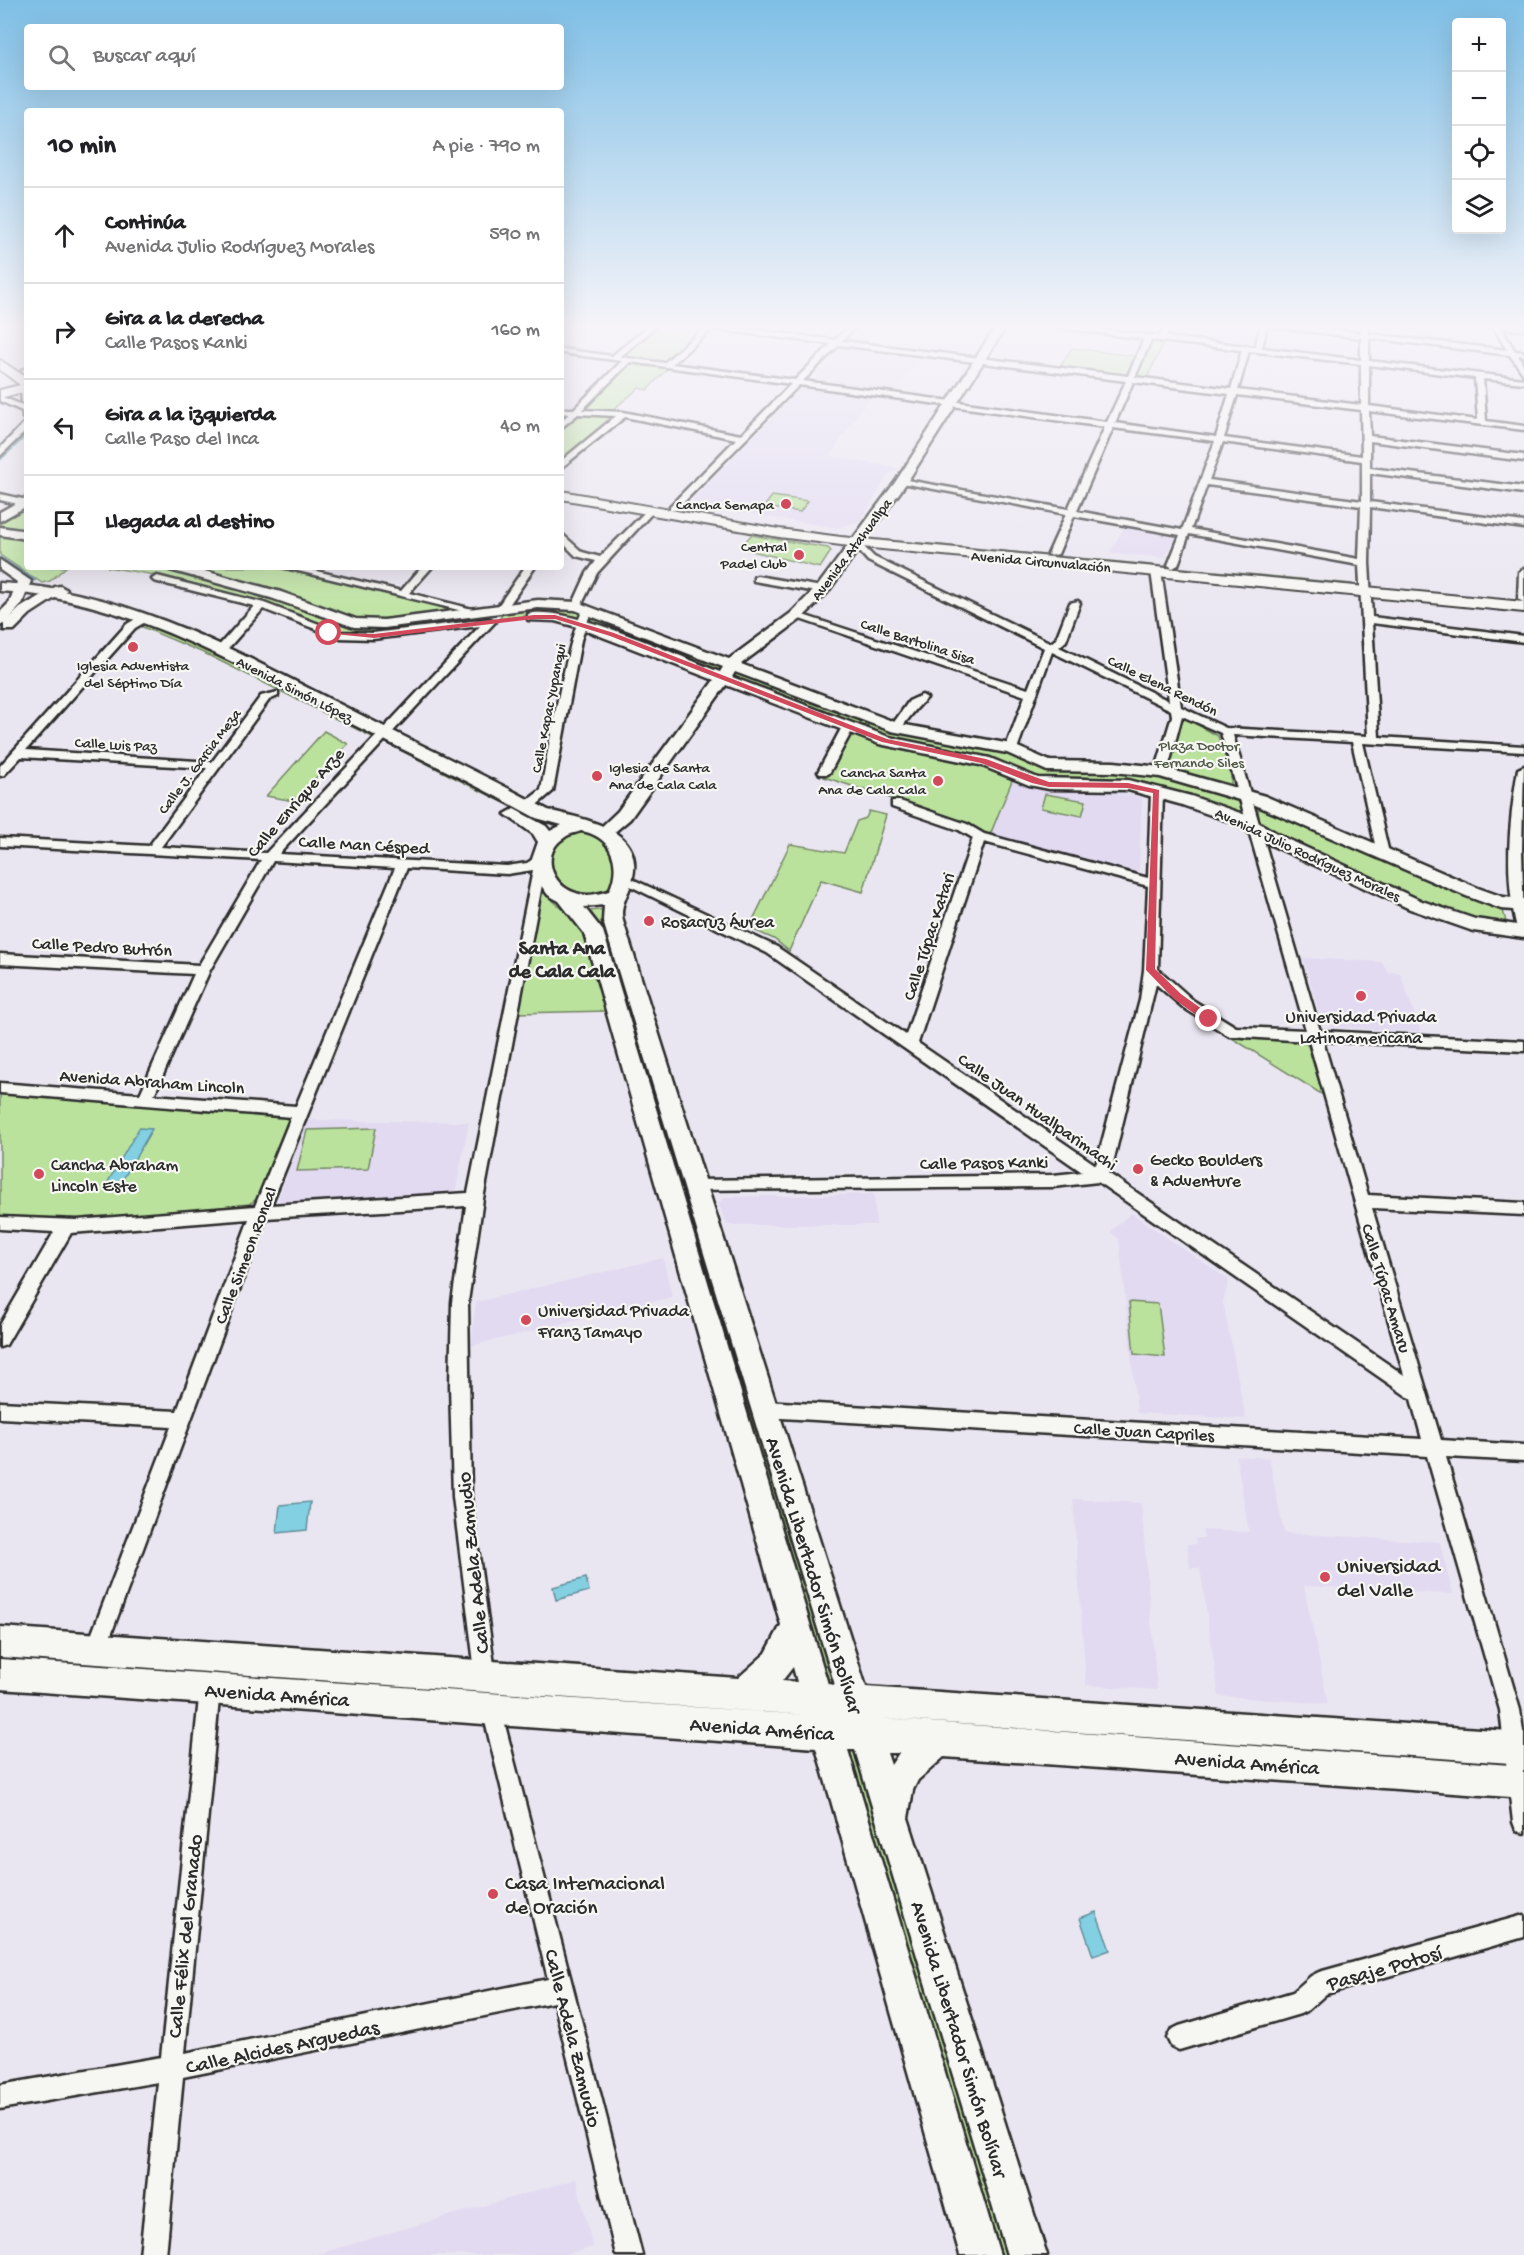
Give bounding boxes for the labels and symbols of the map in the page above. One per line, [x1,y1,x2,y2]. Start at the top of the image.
street label: Avenida Atahuallpa [808,495,897,605]
place label: Cancha Semapa [676,497,775,515]
marker: Cancha Semapa [779,497,793,511]
place label: Central Padel Club [720,539,787,574]
marker: Central Padel Club [792,548,806,562]
street label: Avenida Circunvalación [970,548,1111,578]
street label: Calle Bartolina Sisa [858,616,977,670]
route start [315,619,341,645]
marker: Iglesia Adventista del Séptimo Día [126,640,140,654]
street label: Calle Kapac Yupanqui [529,642,571,775]
street label: Calle Elena Rendón [1104,652,1220,721]
street label: Avenida Simón López [233,654,356,728]
place label: Iglesia Adventista del Séptimo Día [77,658,190,693]
street label: Calle J. Garcia Meza [155,706,246,818]
street label: Calle Luis Paz [74,735,158,757]
park label: Plaza Doctor Fernando Siles [1153,738,1245,773]
street label: Calle Enrique Arze [244,744,351,863]
place label: Iglesia de Santa Ana de Cala Cala [609,760,717,795]
place label: Cancha Santa Ana de Cala Cala [818,765,927,800]
marker: Iglesia de Santa Ana de Cala Cala [590,769,604,783]
marker: Cancha Santa Ana de Cala Cala [931,774,945,788]
street label: Avenida Julio Rodríguez Morales [1212,805,1403,907]
street label: Calle Man Césped [298,833,431,860]
street label: Calle Túpac Katari [900,870,961,1003]
place label: Rosacruz Áurea [661,912,775,934]
marker: Rosacruz Áurea [642,914,656,928]
street label: Calle Pedro Butrón [31,934,173,963]
district label: Santa Ana de Cala Cala [509,939,616,985]
marker: Universidad Privada Latinoamericana [1354,989,1368,1003]
route end [1195,1005,1221,1031]
place label: Universidad Privada Latinoamericana [1286,1008,1438,1050]
street label: Calle Juan Huallparimachi [953,1050,1121,1176]
street label: Avenida Abraham Lincoln [59,1067,245,1100]
place label: Gecko Boulders & Adventure [1150,1151,1264,1193]
street label: Calle Pasos Kanki [920,1153,1049,1176]
place label: Cancha Abraham Lincoln Este [51,1156,178,1198]
marker: Gecko Boulders & Adventure [1131,1162,1145,1176]
marker: Cancha Abraham Lincoln Este [32,1167,46,1181]
street label: Calle Simeon Roncal [212,1184,283,1327]
street label: Calle Túpac Amaru [1355,1222,1414,1356]
place label: Universidad Privada Franz Tamayo [537,1302,690,1344]
marker: Universidad Privada Franz Tamayo [519,1313,533,1327]
street label: Calle Juan Capriles [1073,1419,1216,1448]
street label: Avenida Libertador Simón Bolívar [758,1435,866,1719]
street label: Calle Adela Zamudio [453,1470,497,1655]
place label: Universidad del Valle [1337,1556,1441,1605]
marker: Universidad del Valle [1318,1570,1332,1584]
street label: Avenida América [204,1680,351,1715]
street label: Avenida América [689,1714,836,1749]
street label: Avenida América [1174,1748,1321,1783]
street label: Calle Félix del Granado [164,1833,211,2040]
place label: Casa Internacional de Oración [505,1873,665,1922]
marker: Casa Internacional de Oración [486,1887,500,1901]
street label: Avenida Libertador Simón Bolívar [903,1899,1011,2183]
street label: Pasaje Potosí [1323,1942,1446,1999]
street label: Calle Adela Zamudio [536,1947,605,2131]
street label: Calle Alcides Arguedas [184,2016,383,2082]

